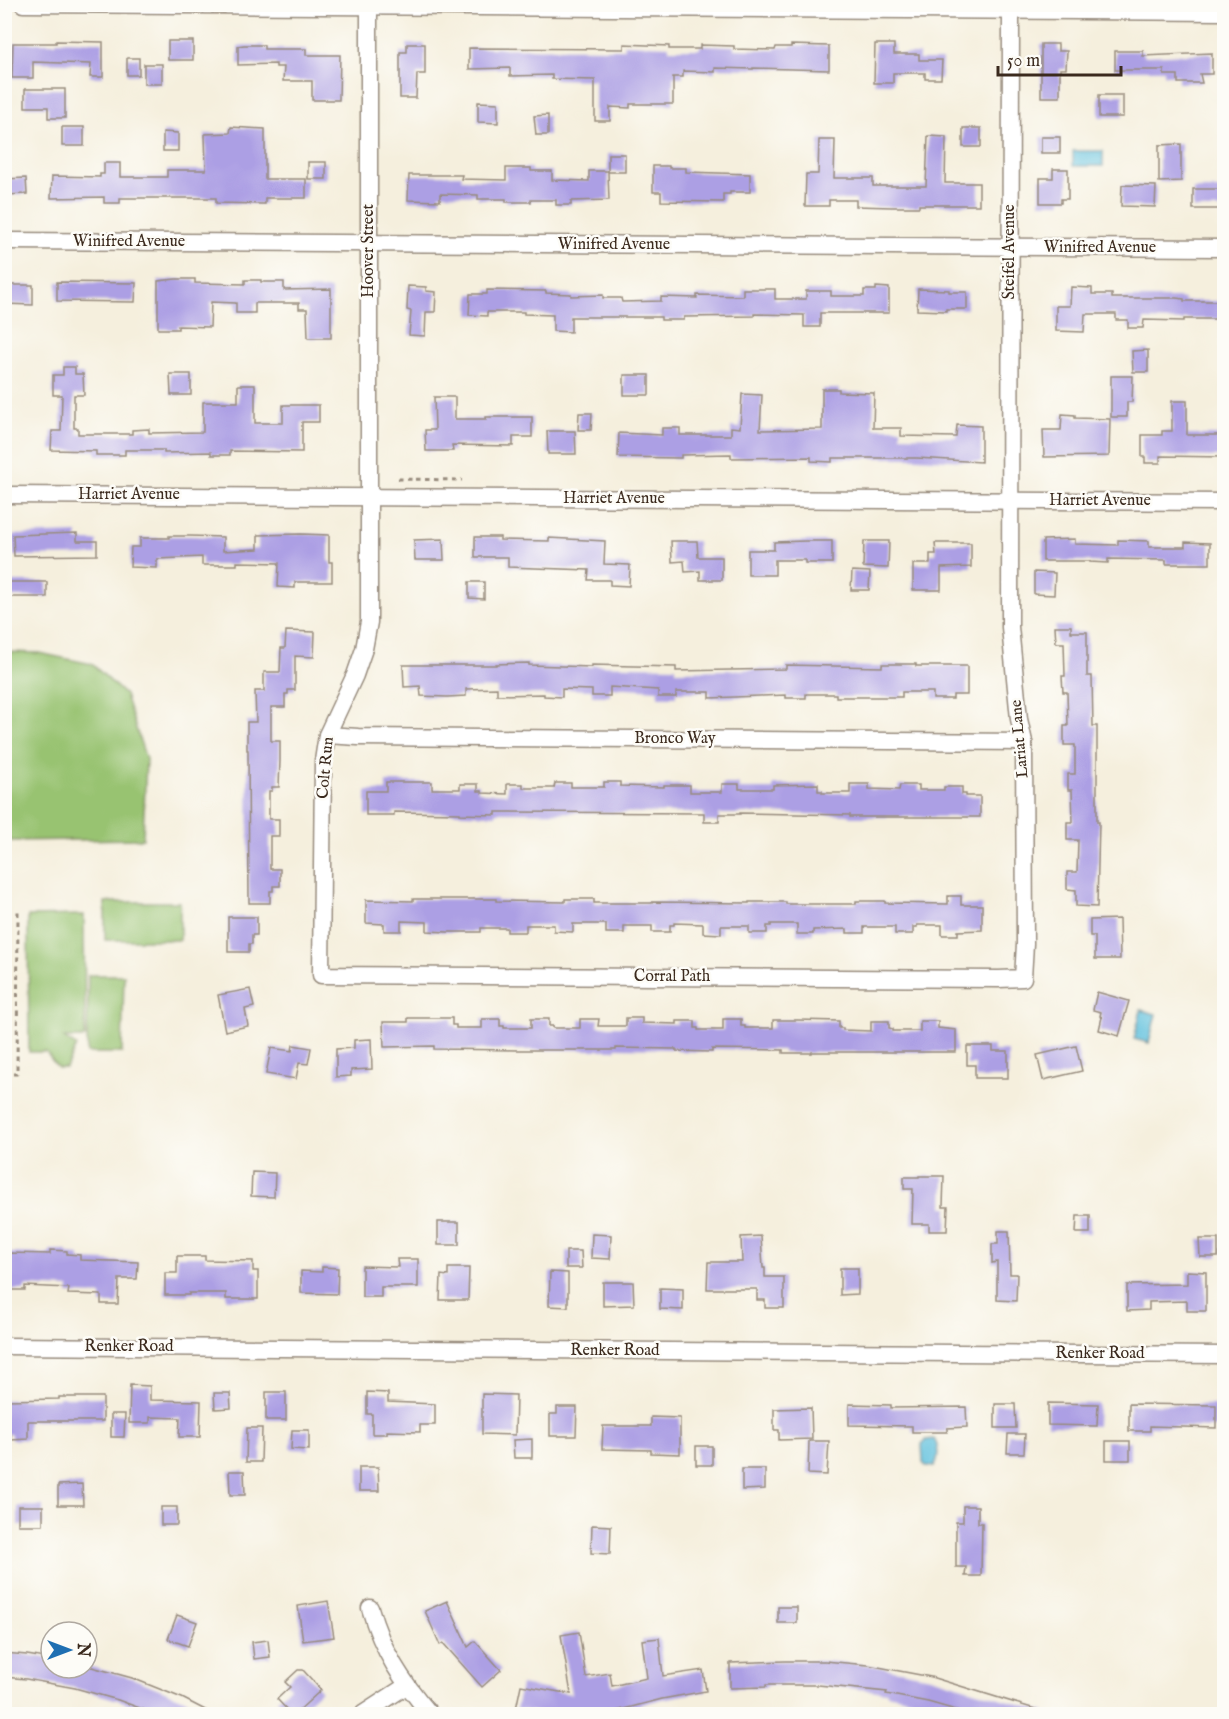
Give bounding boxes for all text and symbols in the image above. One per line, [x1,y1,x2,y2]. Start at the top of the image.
scale bar [998,39,1121,77]
text: 50 m [1007,50,1040,73]
street label: Hoover Street [359,203,379,298]
street label: Steifel Avenue [1000,204,1020,300]
street label: Winifred Avenue [73,232,185,252]
street label: Winifred Avenue [558,235,670,255]
street label: Winifred Avenue [1044,238,1156,258]
street label: Harriet Avenue [78,485,180,505]
street label: Harriet Avenue [563,489,665,509]
street label: Harriet Avenue [1049,491,1151,511]
street label: Lariat Lane [1007,699,1033,779]
street label: Bronco Way [634,729,716,749]
street label: Colt Run [313,736,339,800]
street label: Corral Path [634,967,711,987]
street label: Renker Road [84,1337,174,1357]
street label: Renker Road [570,1341,660,1361]
street label: Renker Road [1055,1344,1145,1364]
north arrow [39,1620,99,1680]
text: N [72,1642,92,1657]

